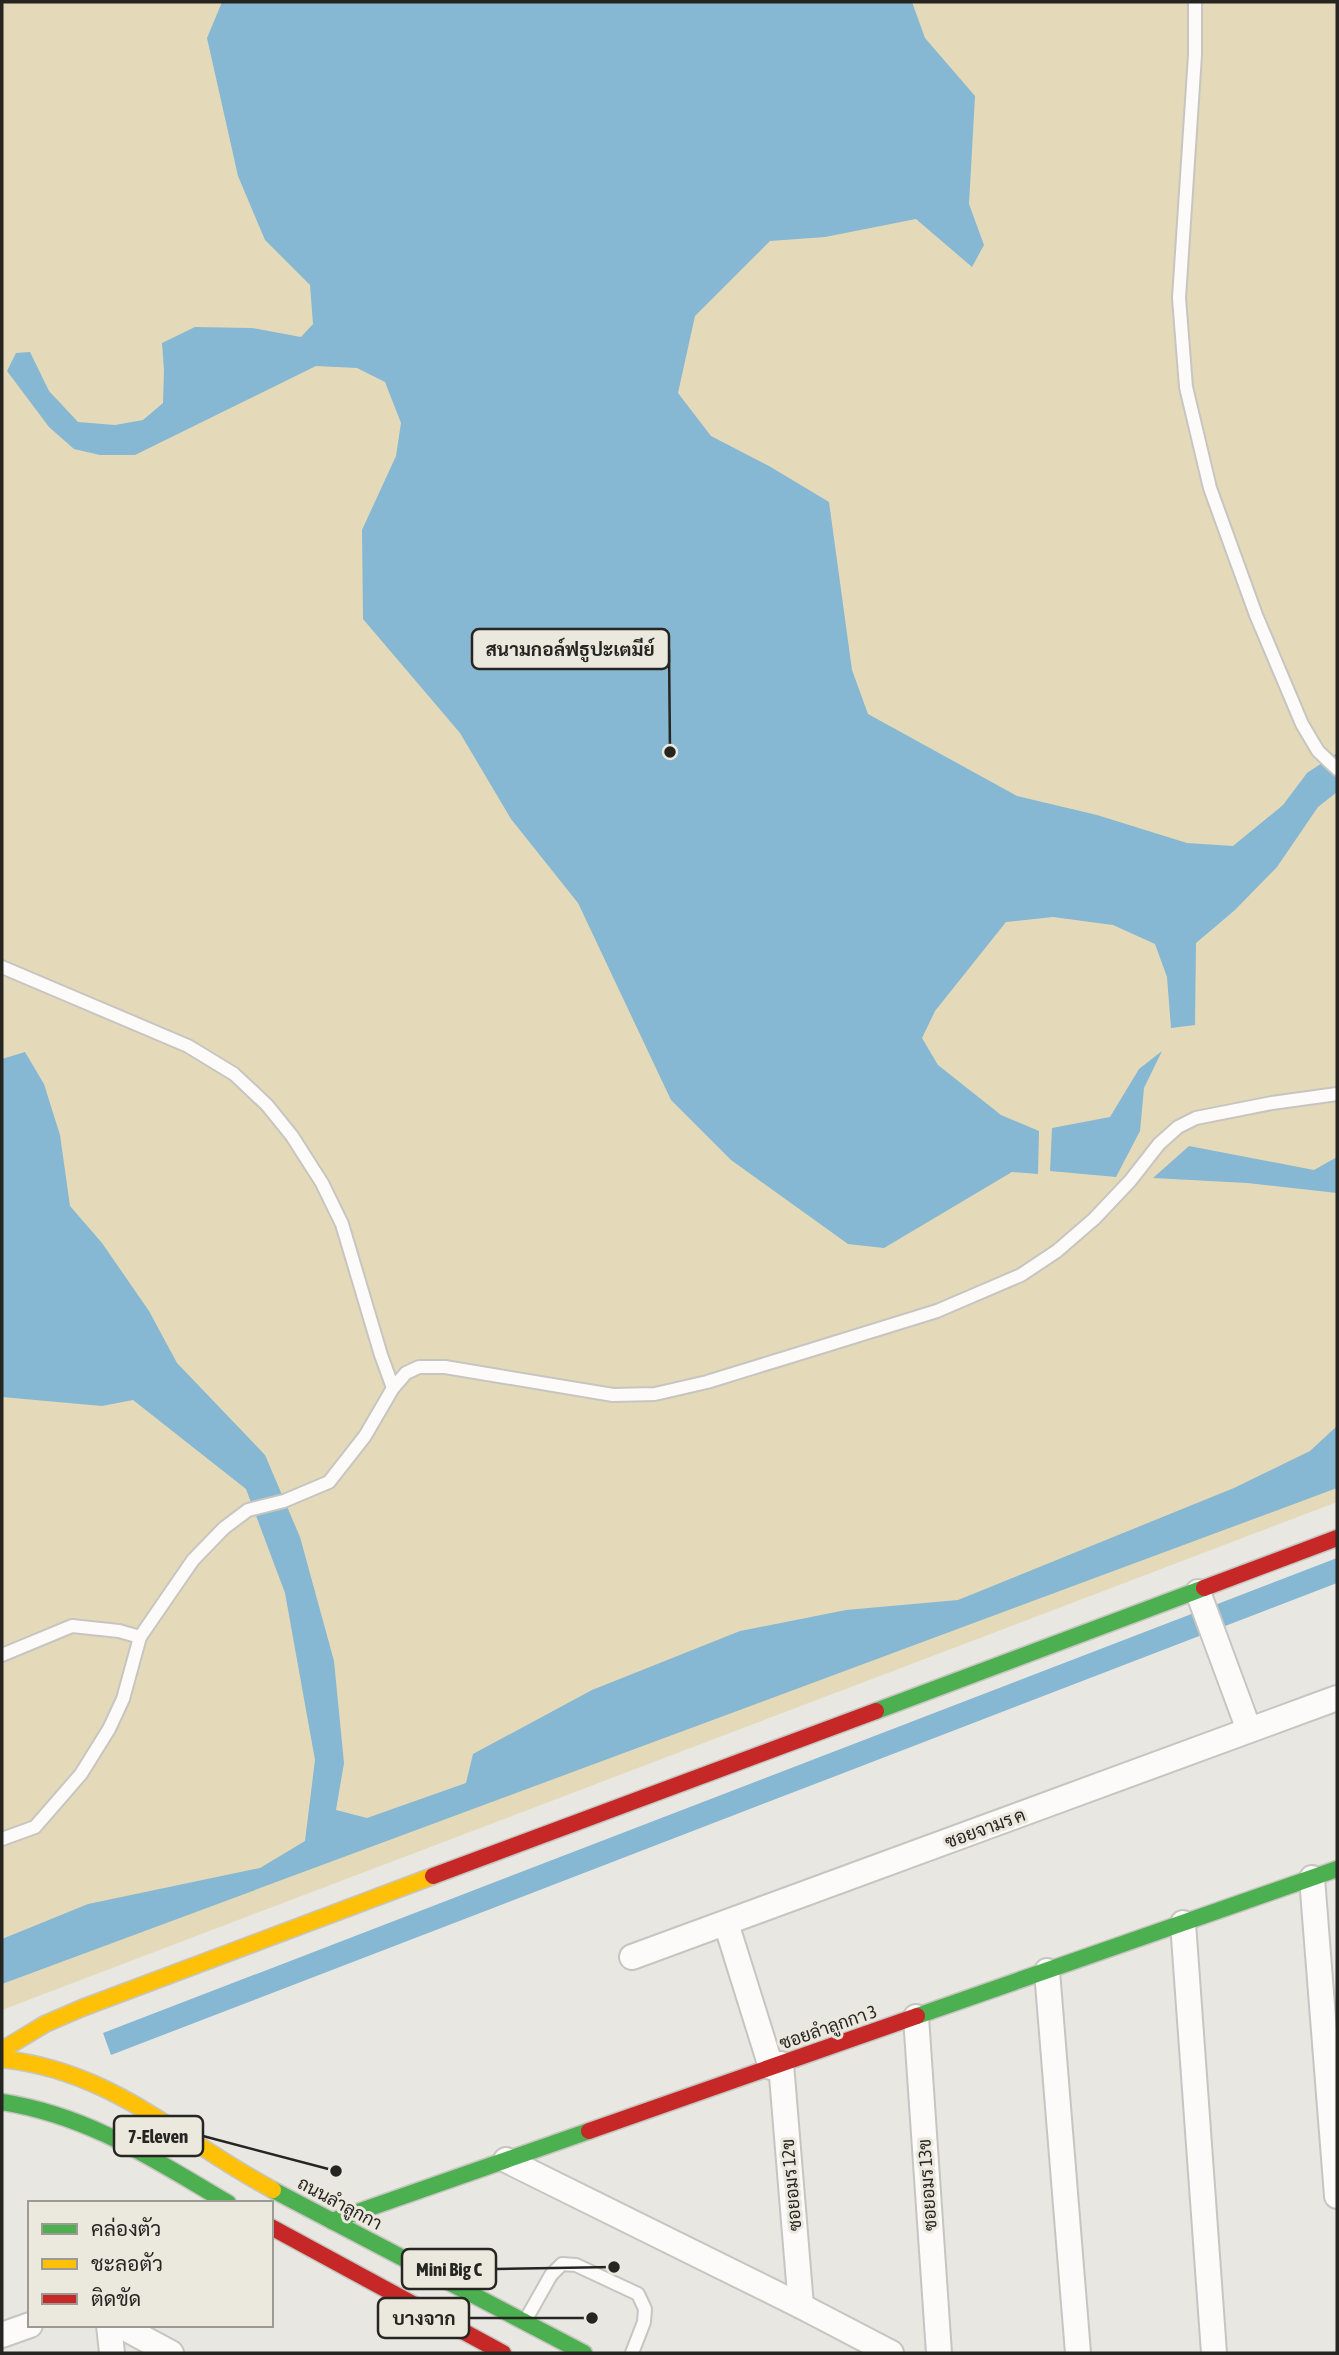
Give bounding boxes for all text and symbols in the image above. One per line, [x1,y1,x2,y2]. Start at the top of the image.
callout: สนามกอล์ฟธูปะเตมีย์ [472,629,669,669]
text: สนามกอล์ฟธูปะเตมีย์ [485,637,656,663]
street label: ซอยจามร ค [942,1804,1028,1852]
street label: ซอยลำลูกกา 3 [776,2000,881,2056]
callout: 7-Eleven [114,2116,203,2156]
text: 7-Eleven [128,2125,188,2147]
street label: ซอยอมร 12ข [777,2138,805,2232]
street label: ซอยอมร 13ข [913,2138,941,2232]
street label: ถนนลำลูกกา [293,2172,386,2237]
legend [28,2201,273,2327]
text: คล่องตัว [91,2216,161,2240]
callout: Mini Big C [402,2249,496,2289]
text: ชะลอตัว [91,2251,163,2275]
text: Mini Big C [416,2258,482,2280]
text: ติดขัด [91,2286,141,2310]
callout: บางจาก [378,2298,469,2338]
text: บางจาก [392,2307,456,2329]

